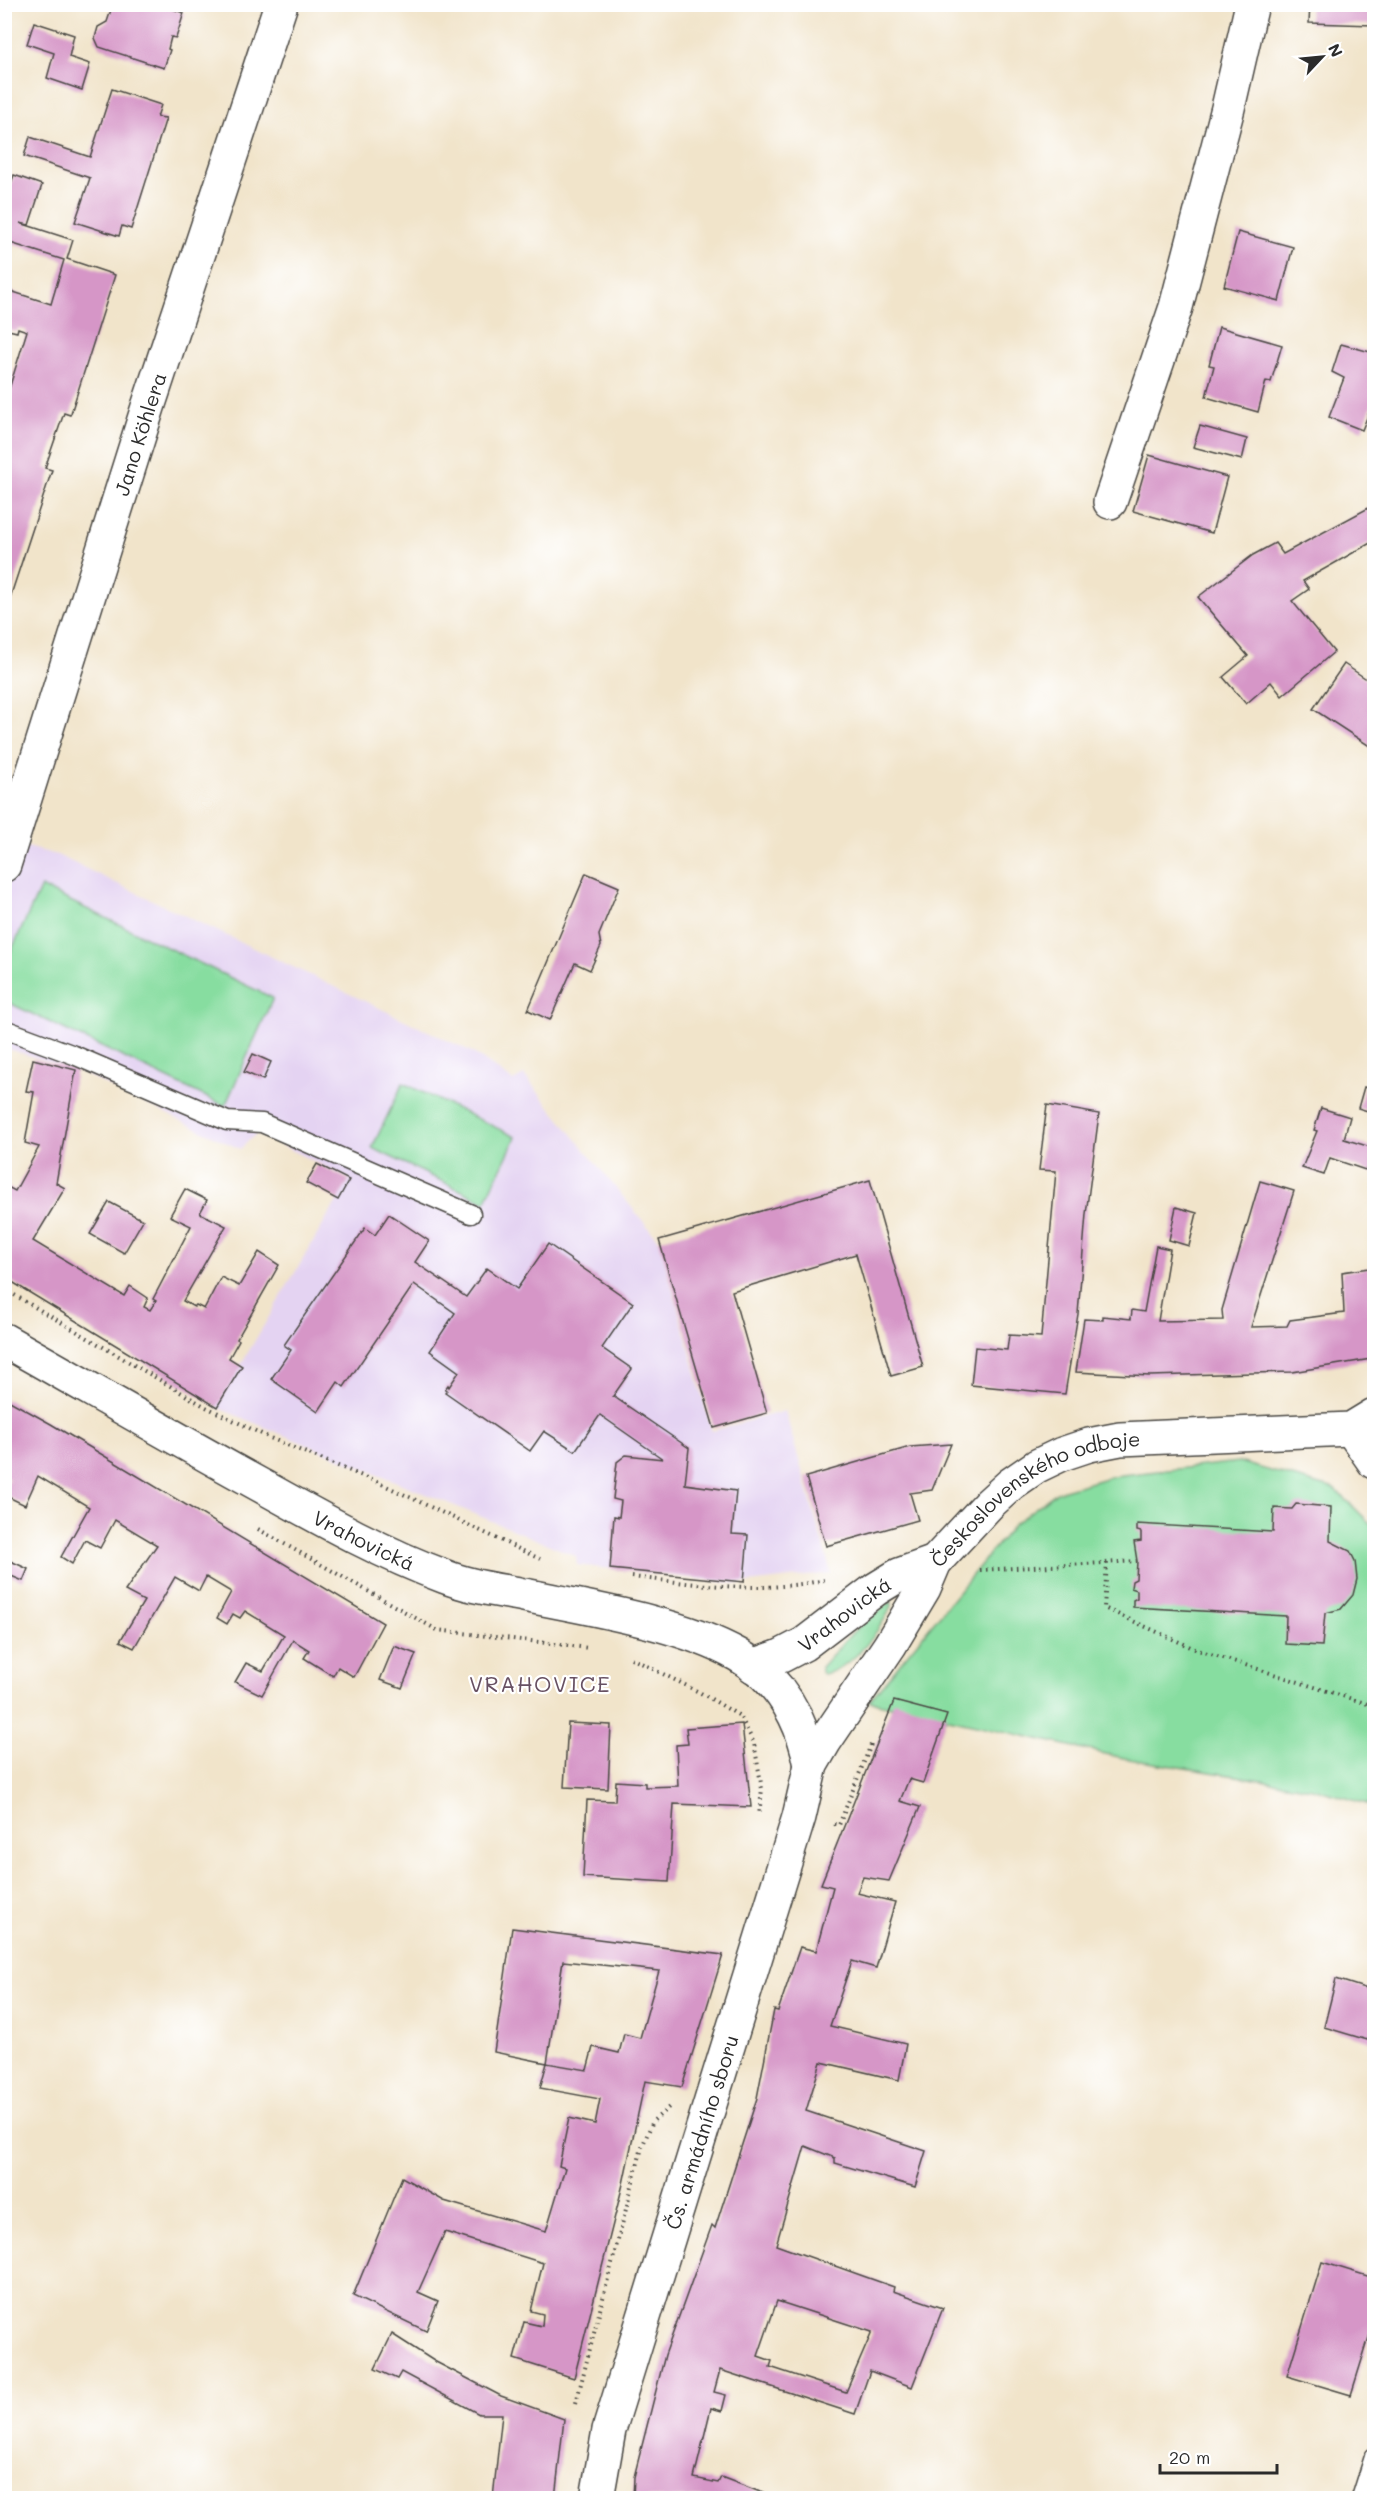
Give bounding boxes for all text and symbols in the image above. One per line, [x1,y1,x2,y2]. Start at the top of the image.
north arrow [1292,27,1352,87]
text: N [1324,40,1348,60]
street label: Jano Köhlera [108,369,172,499]
street label: Československého odboje [924,1425,1141,1572]
street label: Vrahovická [309,1504,419,1576]
street label: Vrahovická [792,1570,895,1657]
district label: VRAHOVICE [469,1669,611,1698]
street label: Čs. armádního sboru [659,2032,744,2232]
scale bar [1160,2437,1277,2475]
text: 20 m [1169,2445,1210,2469]

